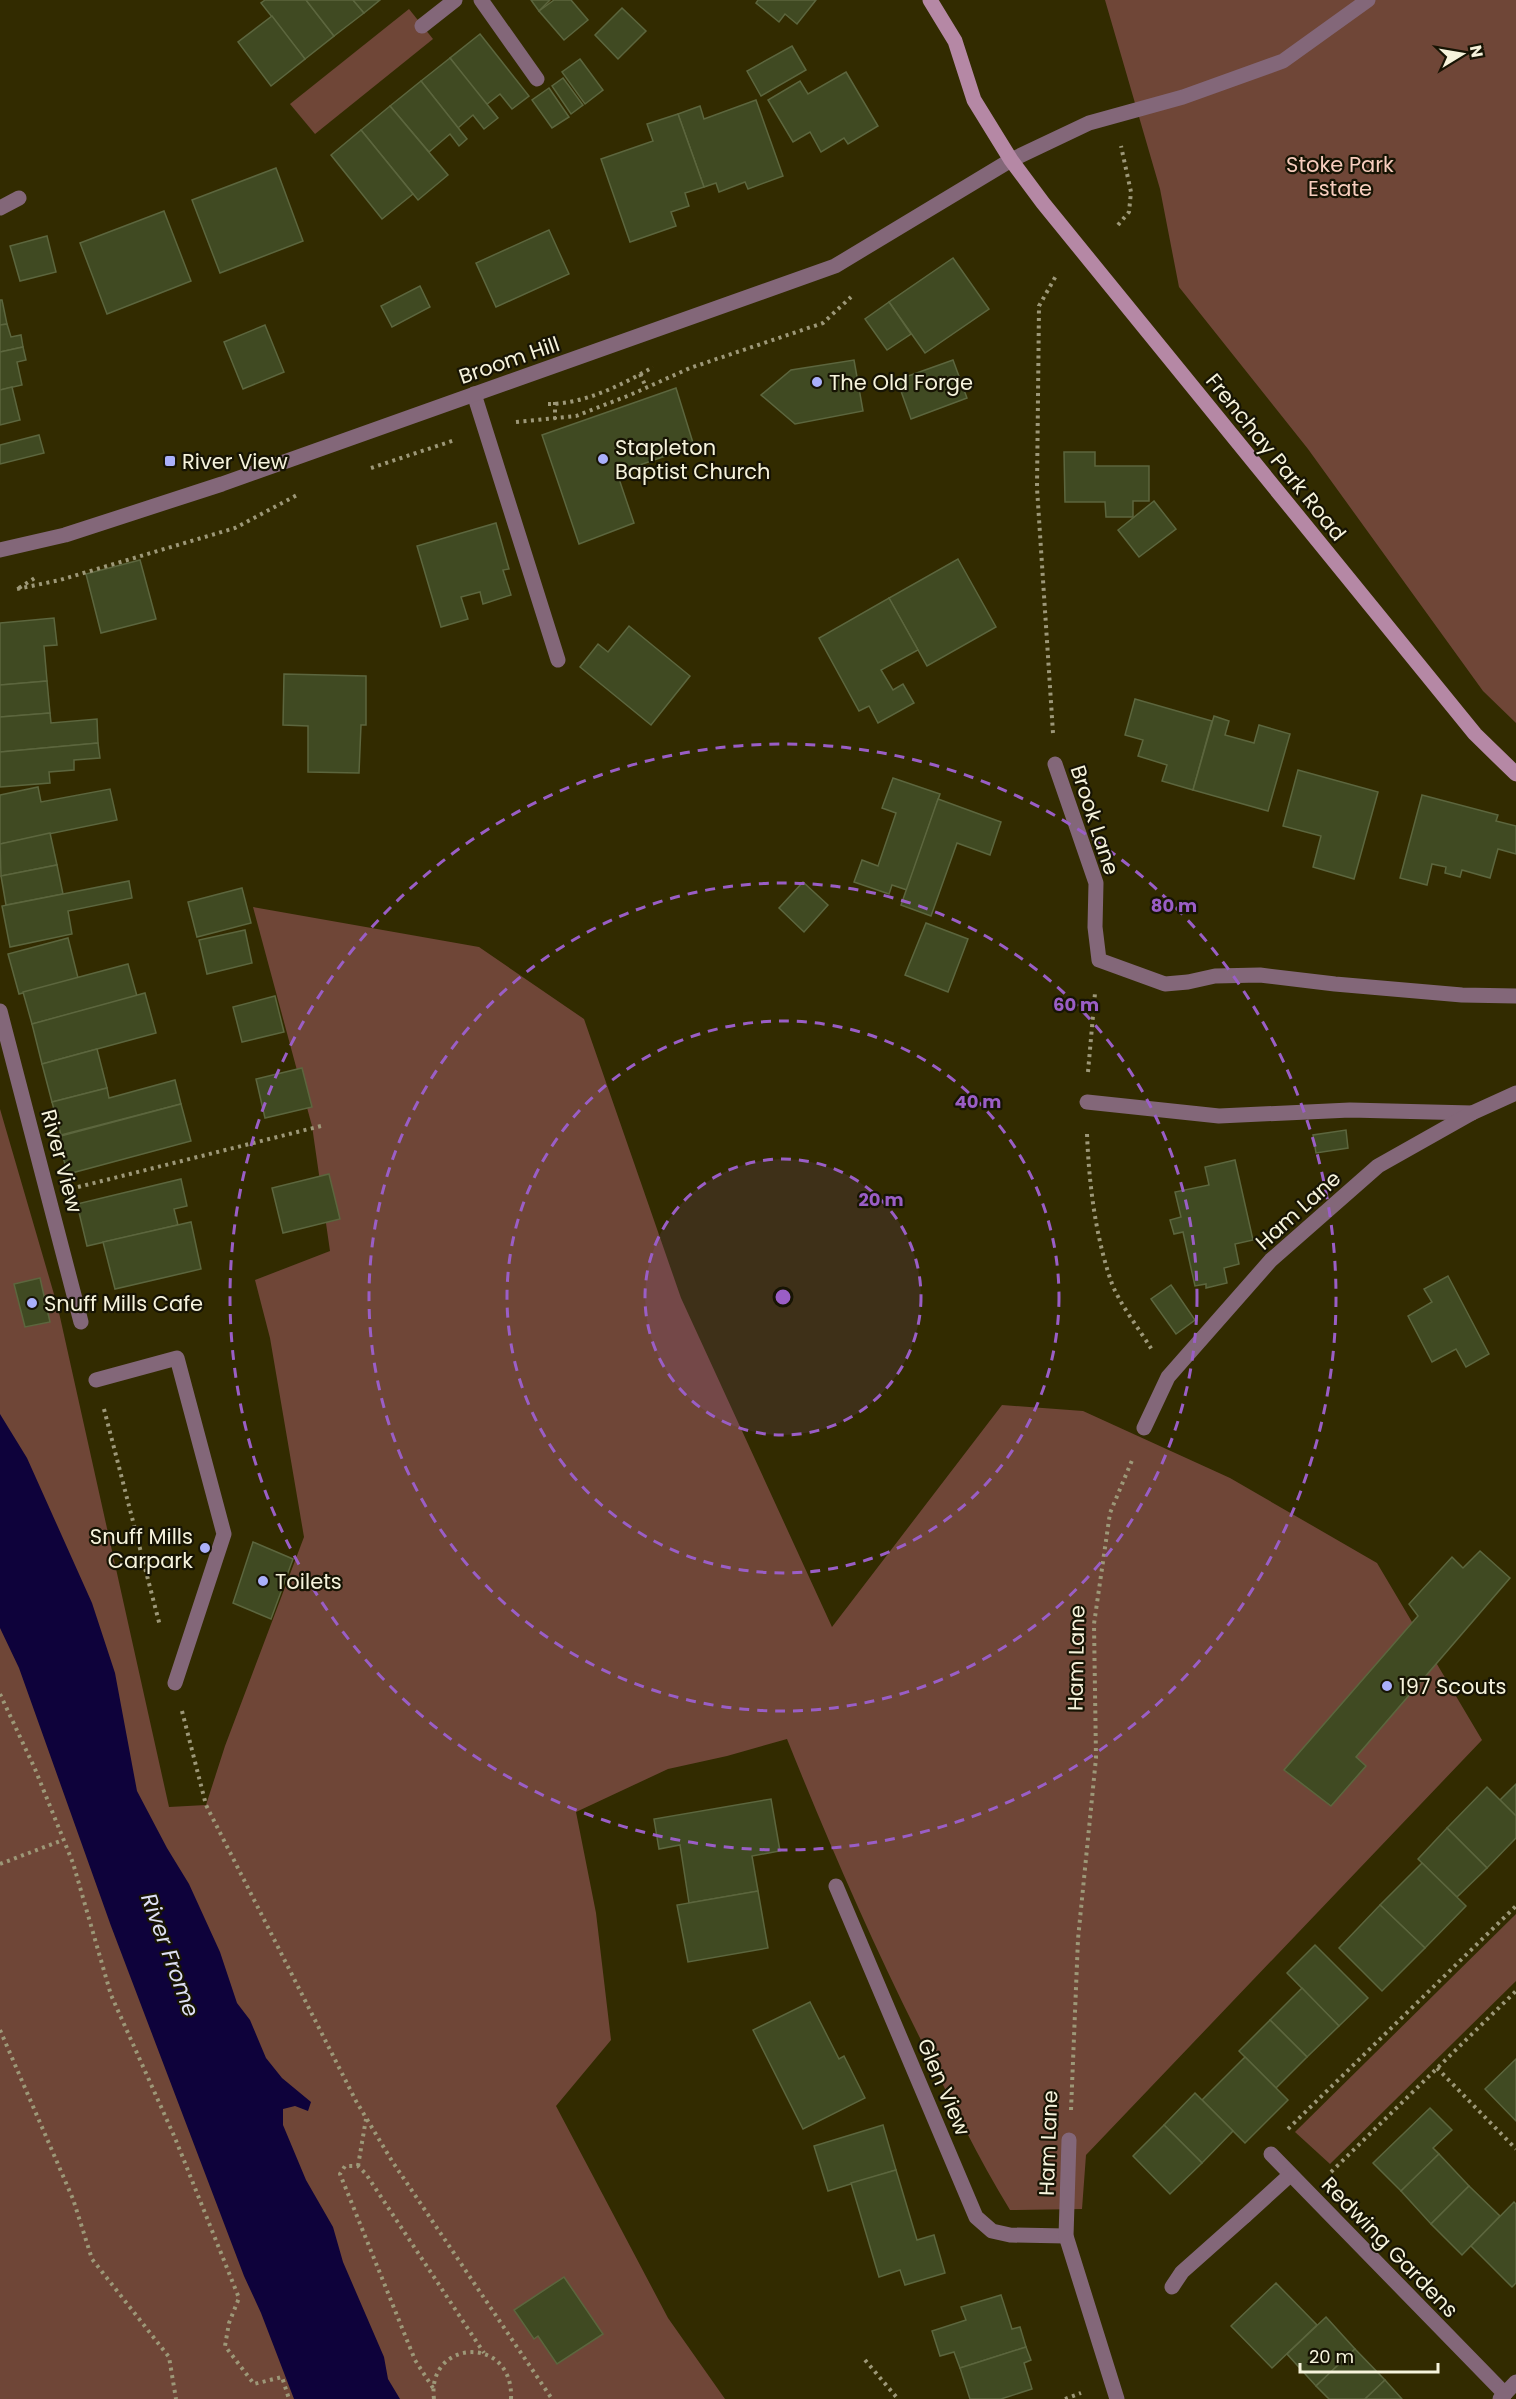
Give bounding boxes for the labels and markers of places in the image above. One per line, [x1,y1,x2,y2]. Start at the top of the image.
place label: The Old Forge [829,368,973,397]
marker: The Old Forge [810,375,824,389]
place label: Stapleton Baptist Church [615,433,770,486]
place label: River View [182,447,288,476]
marker: Stapleton Baptist Church [596,452,610,466]
marker: River View [163,454,177,468]
centre of rings [773,1287,793,1307]
place label: Snuff Mills Cafe [44,1289,203,1318]
marker: Snuff Mills Cafe [25,1296,39,1310]
place label: Snuff Mills Carpark [90,1522,193,1575]
marker: Snuff Mills Carpark [198,1541,212,1555]
place label: Toilets [275,1567,342,1596]
marker: Toilets [256,1574,270,1588]
place label: 197 Scouts [1399,1672,1507,1701]
marker: 197 Scouts [1380,1679,1394,1693]

